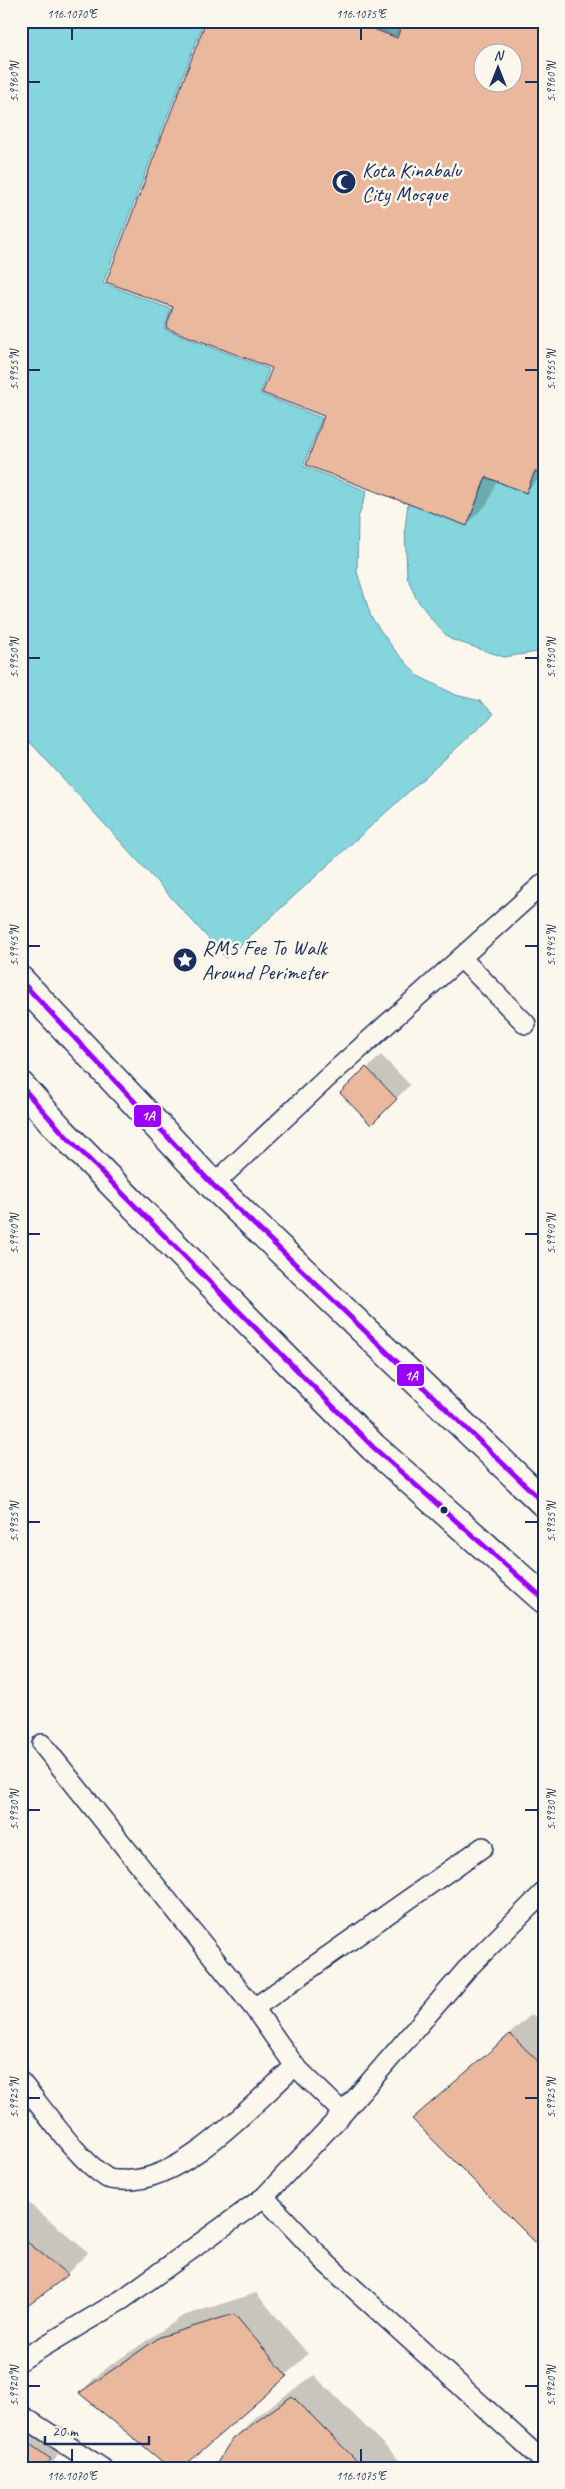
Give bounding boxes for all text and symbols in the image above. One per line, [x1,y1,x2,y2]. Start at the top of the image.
text: 116.1070°E [47,6,99,22]
text: 116.1075°E [336,6,388,22]
north arrow [472,42,522,92]
text: N [494,47,505,64]
text: 5.9960°N [6,60,22,102]
text: 5.9960°N [543,60,559,102]
place label: Kota Kinabalu City Mosque [362,157,462,207]
mosque icon: Kota Kinabalu City Mosque [331,169,357,195]
text: 5.9955°N [6,348,22,390]
text: 5.9955°N [543,348,559,390]
text: 5.9950°N [6,636,22,678]
text: 5.9950°N [543,636,559,678]
text: 5.9945°N [6,924,22,966]
text: 5.9945°N [543,924,559,966]
place label: RM5 Fee To Walk Around Perimeter [202,935,329,985]
place icon: RM5 Fee To Walk Around Perimeter [172,947,198,973]
line badge: 1A [133,1104,162,1128]
text: 1A [141,1107,156,1124]
text: 5.9940°N [6,1212,22,1254]
text: 5.9940°N [543,1212,559,1254]
line badge: 1A [396,1363,425,1387]
text: 1A [404,1367,419,1384]
text: 5.9935°N [6,1500,22,1542]
text: 5.9935°N [543,1500,559,1542]
unlabelled marker [439,1505,449,1515]
text: 5.9930°N [6,1788,22,1830]
text: 5.9930°N [543,1788,559,1830]
text: 5.9925°N [6,2076,22,2118]
text: 5.9925°N [543,2076,559,2118]
text: 5.9920°N [6,2364,22,2406]
text: 5.9920°N [543,2364,559,2406]
scale bar [45,2414,149,2446]
text: 20 m [52,2422,79,2441]
text: 116.1070°E [47,2468,99,2484]
text: 116.1075°E [336,2468,388,2484]

